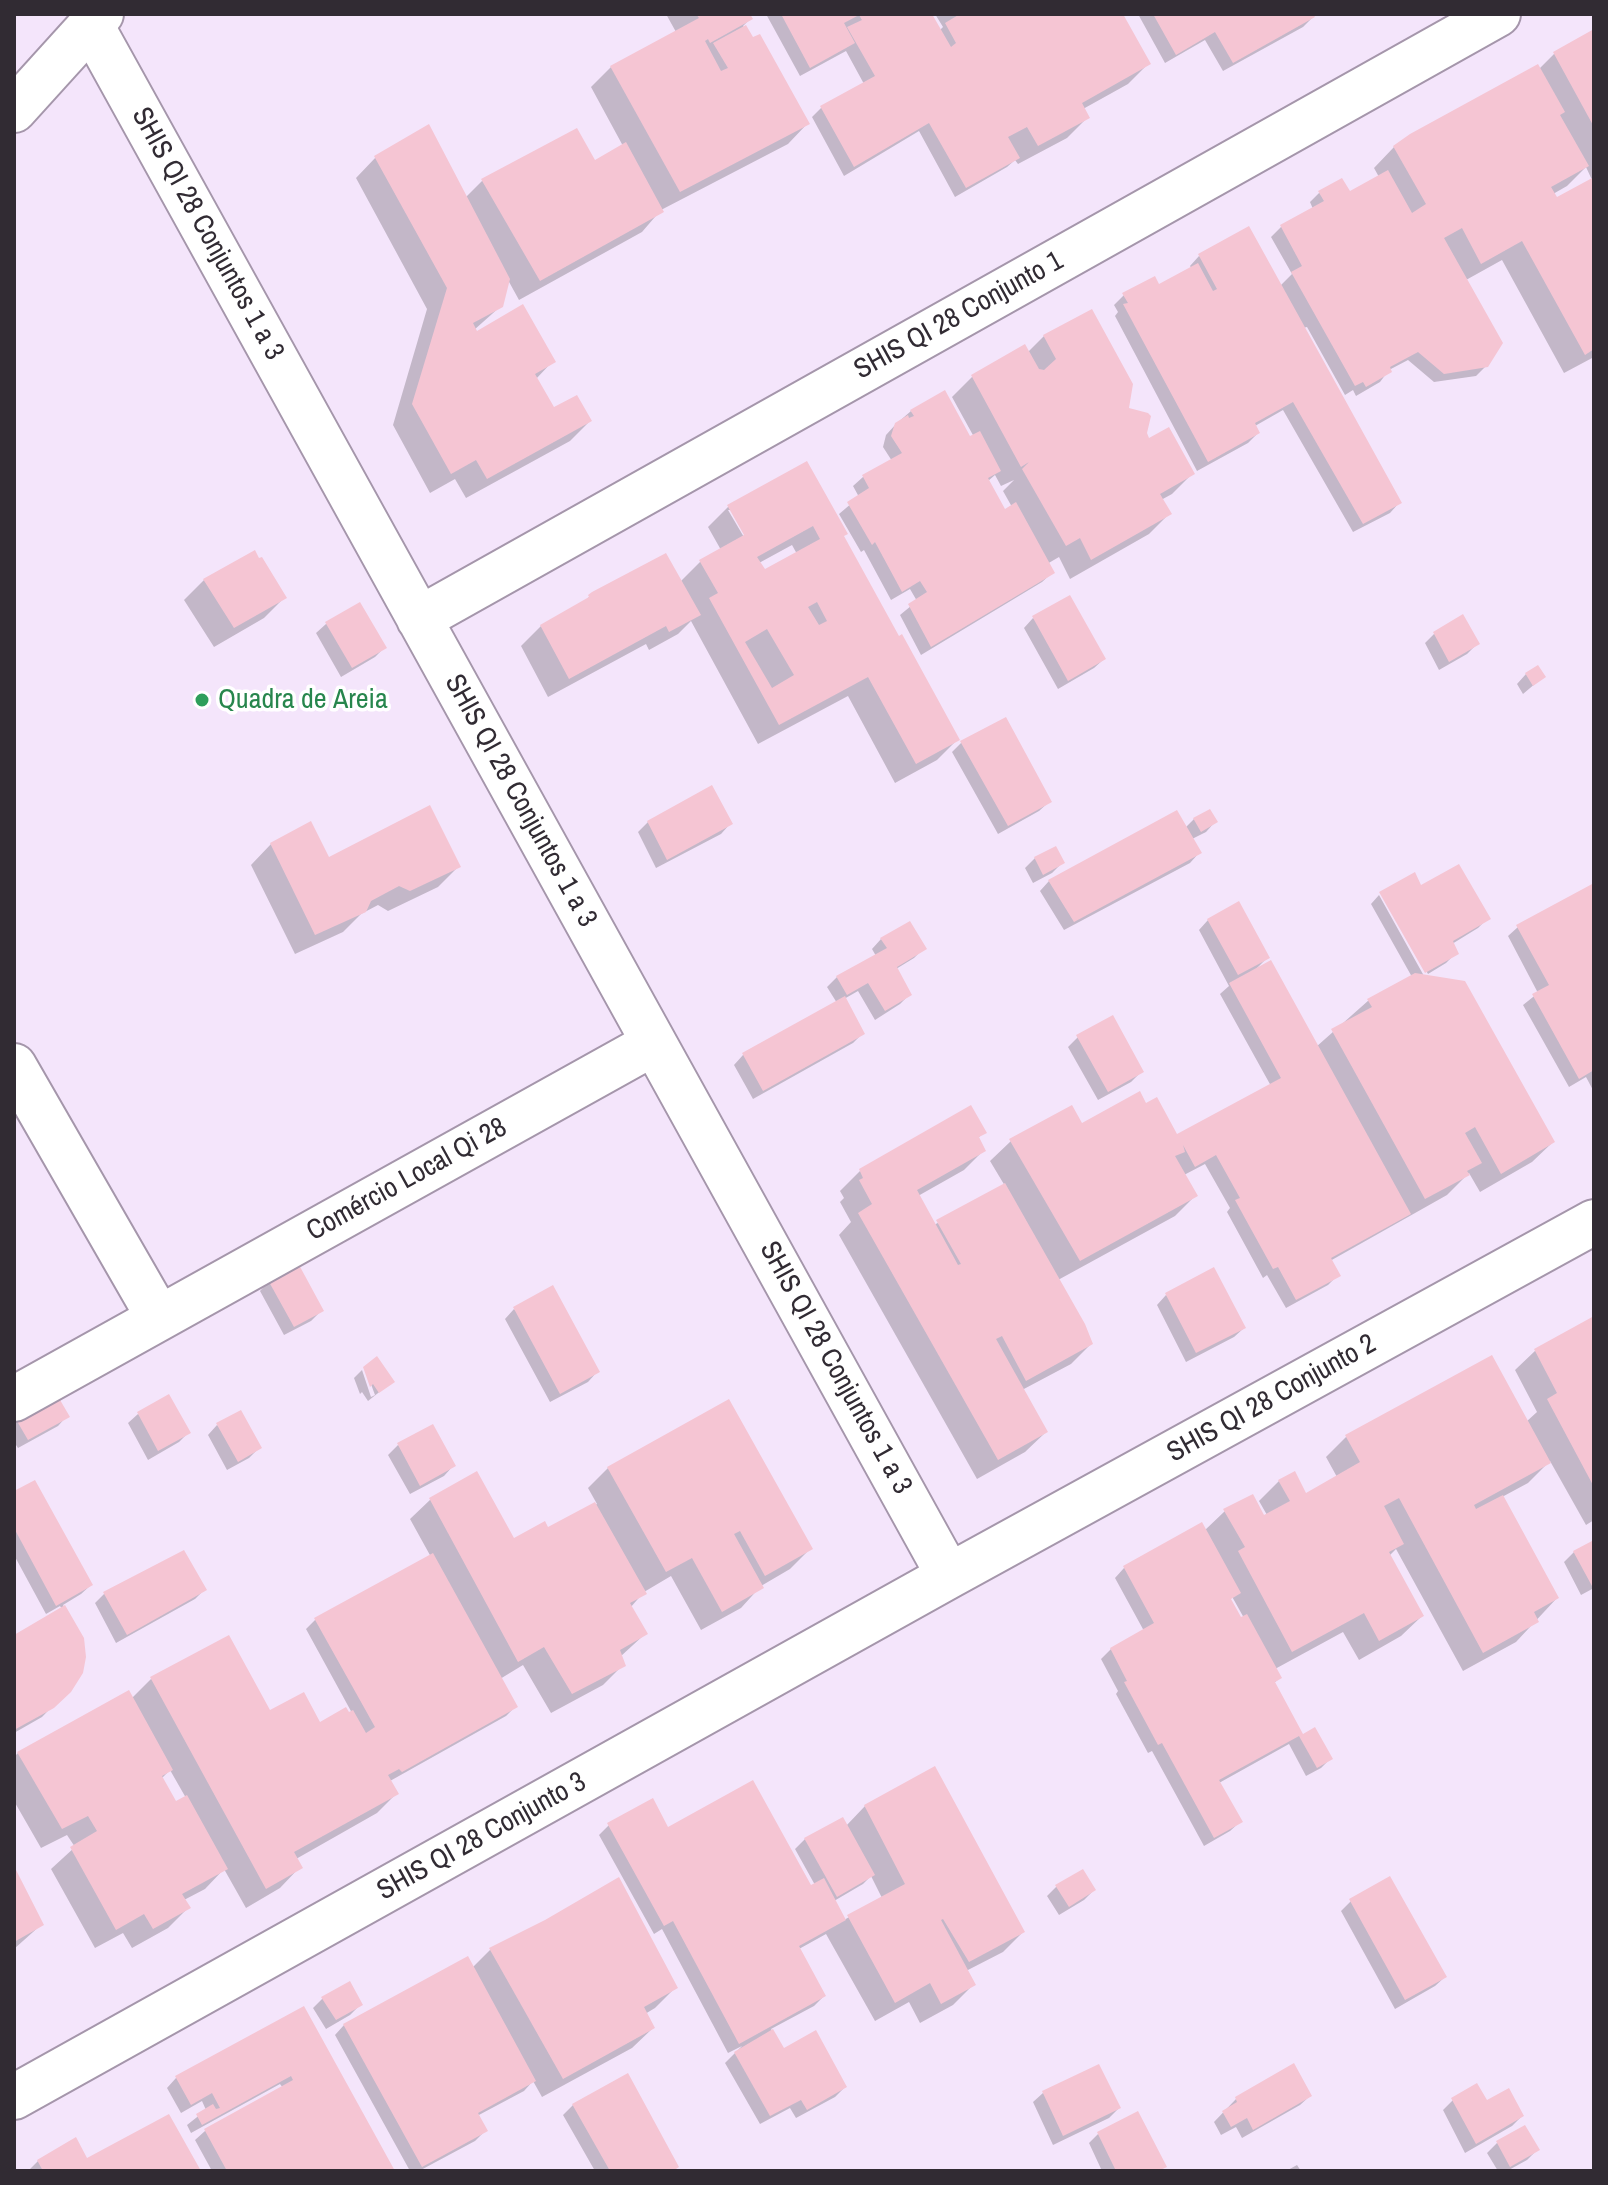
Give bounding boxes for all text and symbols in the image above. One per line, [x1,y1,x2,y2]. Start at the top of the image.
street label: SHIS QI 28 Conjuntos 1 a 3 [124,102,290,366]
street label: SHIS QI 28 Conjunto 1 [849,245,1069,387]
street label: SHIS QI 28 Conjuntos 1 a 3 [437,669,603,933]
place label: Quadra de Areia [218,683,388,717]
marker: Quadra de Areia [193,691,211,709]
street label: Comércio Local Qi 28 [301,1111,513,1249]
street label: SHIS QI 28 Conjuntos 1 a 3 [752,1236,918,1500]
street label: SHIS QI 28 Conjunto 2 [1162,1328,1382,1470]
street label: SHIS QI 28 Conjunto 3 [372,1766,592,1908]

